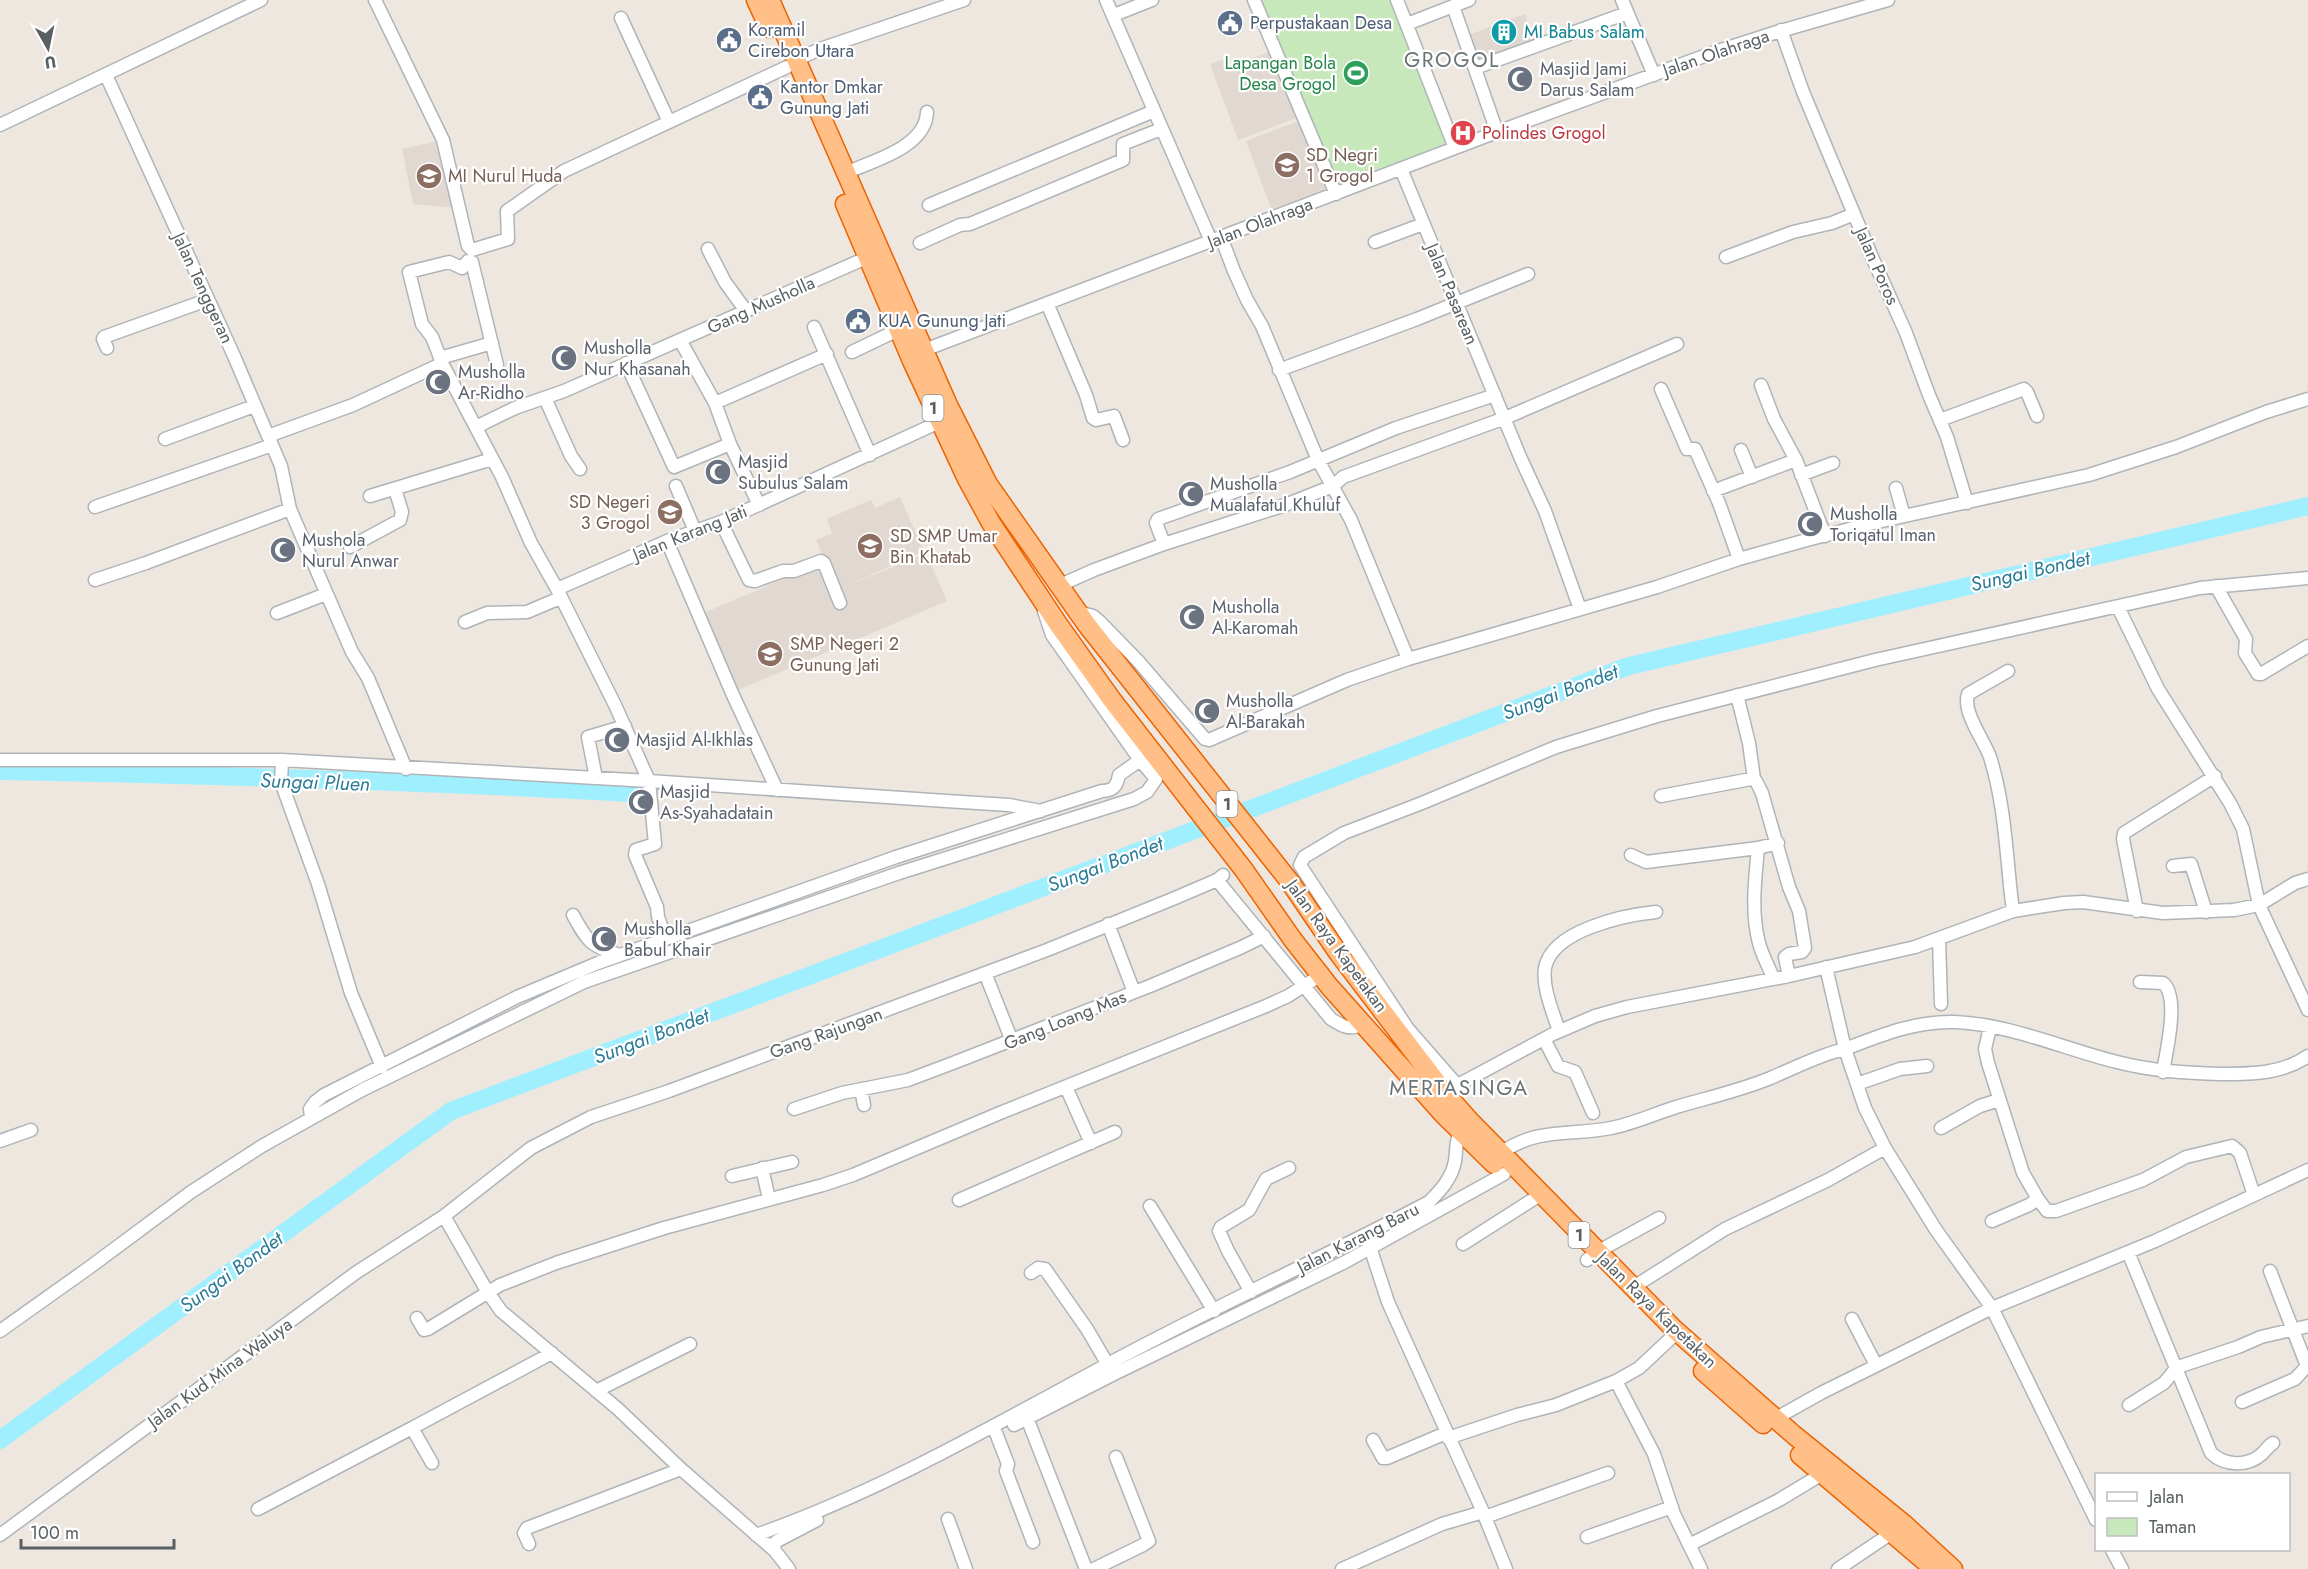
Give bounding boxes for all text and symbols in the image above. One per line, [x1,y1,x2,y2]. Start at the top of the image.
public building icon: Perpustakaan Desa [1215,8,1245,38]
place label: Perpustakaan Desa [1250,10,1392,36]
place label: Koramil Cirebon Utara [748,17,854,64]
building icon: MI Babus Salam [1489,17,1519,47]
north arrow [18,18,78,78]
place label: MI Babus Salam [1524,19,1645,45]
street label: Jalan Olahraga [1657,23,1773,84]
public building icon: Koramil Cirebon Utara [714,25,744,55]
district label: GROGOL [1404,45,1500,75]
text: U [43,50,58,75]
place label: Lapangan Bola Desa Grogol [1224,50,1336,97]
place label: Masjid Jami Darus Salam [1540,56,1635,103]
sports icon: Lapangan Bola Desa Grogol [1341,58,1371,88]
mosque icon: Masjid Jami Darus Salam [1505,64,1535,94]
place label: Kantor Dmkar Gunung Jati [780,74,884,121]
public building icon: Kantor Dmkar Gunung Jati [745,82,775,112]
hospital icon: Polindes Grogol [1448,118,1478,148]
place label: Polindes Grogol [1482,120,1606,146]
place label: SD Negri 1 Grogol [1306,142,1378,189]
school or university icon: SD Negri 1 Grogol [1272,150,1302,180]
school or university icon: MI Nurul Huda [414,161,444,191]
place label: MI Nurul Huda [448,163,562,189]
street label: Jalan Olahraga [1202,191,1316,256]
street label: Jalan Poros [1847,221,1906,309]
street label: Jalan Tenggeran [165,226,240,348]
street label: Jalan Pasarean [1418,237,1485,349]
street label: Gang Musholla [703,270,819,340]
public building icon: KUA Gunung Jati [843,306,873,336]
place label: KUA Gunung Jati [878,308,1006,334]
place label: Musholla Nur Khasanah [584,335,691,382]
mosque icon: Musholla Nur Khasanah [549,343,579,373]
place label: Musholla Ar-Ridho [458,359,526,406]
mosque icon: Musholla Ar-Ridho [423,367,453,397]
road number: 1 [922,395,944,421]
place label: Masjid Subulus Salam [738,449,849,496]
mosque icon: Masjid Subulus Salam [703,457,733,487]
place label: Musholla Mualafatul Khuluf [1210,471,1341,518]
mosque icon: Musholla Mualafatul Khuluf [1176,479,1206,509]
place label: SD Negeri 3 Grogol [569,489,650,536]
school or university icon: SD Negeri 3 Grogol [655,497,685,527]
street label: Jalan Karang Jati [627,498,751,569]
place label: Musholla Toriqatul Iman [1830,501,1936,548]
mosque icon: Musholla Toriqatul Iman [1795,509,1825,539]
place label: SD SMP Umar Bin Khatab [890,523,998,570]
place label: Mushola Nurul Anwar [302,527,400,574]
school or university icon: SD SMP Umar Bin Khatab [855,531,885,561]
mosque icon: Mushola Nurul Anwar [268,535,298,565]
water label: Sungai Bondet [1968,543,2094,599]
place label: Musholla Al-Karomah [1212,594,1299,641]
mosque icon: Musholla Al-Karomah [1177,602,1207,632]
place label: SMP Negeri 2 Gunung Jati [790,631,899,678]
school or university icon: SMP Negeri 2 Gunung Jati [755,639,785,669]
water label: Sungai Bondet [1498,657,1623,728]
place label: Musholla Al-Barakah [1226,688,1305,735]
mosque icon: Musholla Al-Barakah [1192,696,1222,726]
mosque icon: Masjid Al-Ikhlas [602,725,632,755]
place label: Masjid Al-Ikhlas [636,727,753,753]
water label: Sungai Pluen [260,766,370,799]
place label: Masjid As-Syahadatain [660,779,774,826]
mosque icon: Masjid As-Syahadatain [626,787,656,817]
road number: 1 [1216,791,1238,817]
water label: Sungai Bondet [1043,829,1168,900]
street label: Jalan Raya Kapetakan [1279,873,1394,1018]
place label: Musholla Babul Khair [624,916,712,963]
mosque icon: Musholla Babul Khair [589,924,619,954]
street label: Gang Loang Mas [1000,984,1130,1056]
water label: Sungai Bondet [589,1001,714,1072]
street label: Gang Rajungan [766,1001,886,1065]
district label: MERTASINGA [1389,1073,1529,1103]
street label: Jalan Karang Baru [1291,1196,1423,1281]
road number: 1 [1568,1222,1590,1248]
water label: Sungai Bondet [174,1224,290,1320]
street label: Jalan Raya Kapetakan [1589,1244,1723,1374]
street label: Jalan Kud Mina Waluya [141,1312,298,1436]
legend [2095,1473,2290,1551]
text: Jalan [2147,1484,2184,1510]
scale bar [21,1512,174,1550]
text: Taman [2149,1514,2196,1540]
text: 100 m [30,1520,79,1546]

